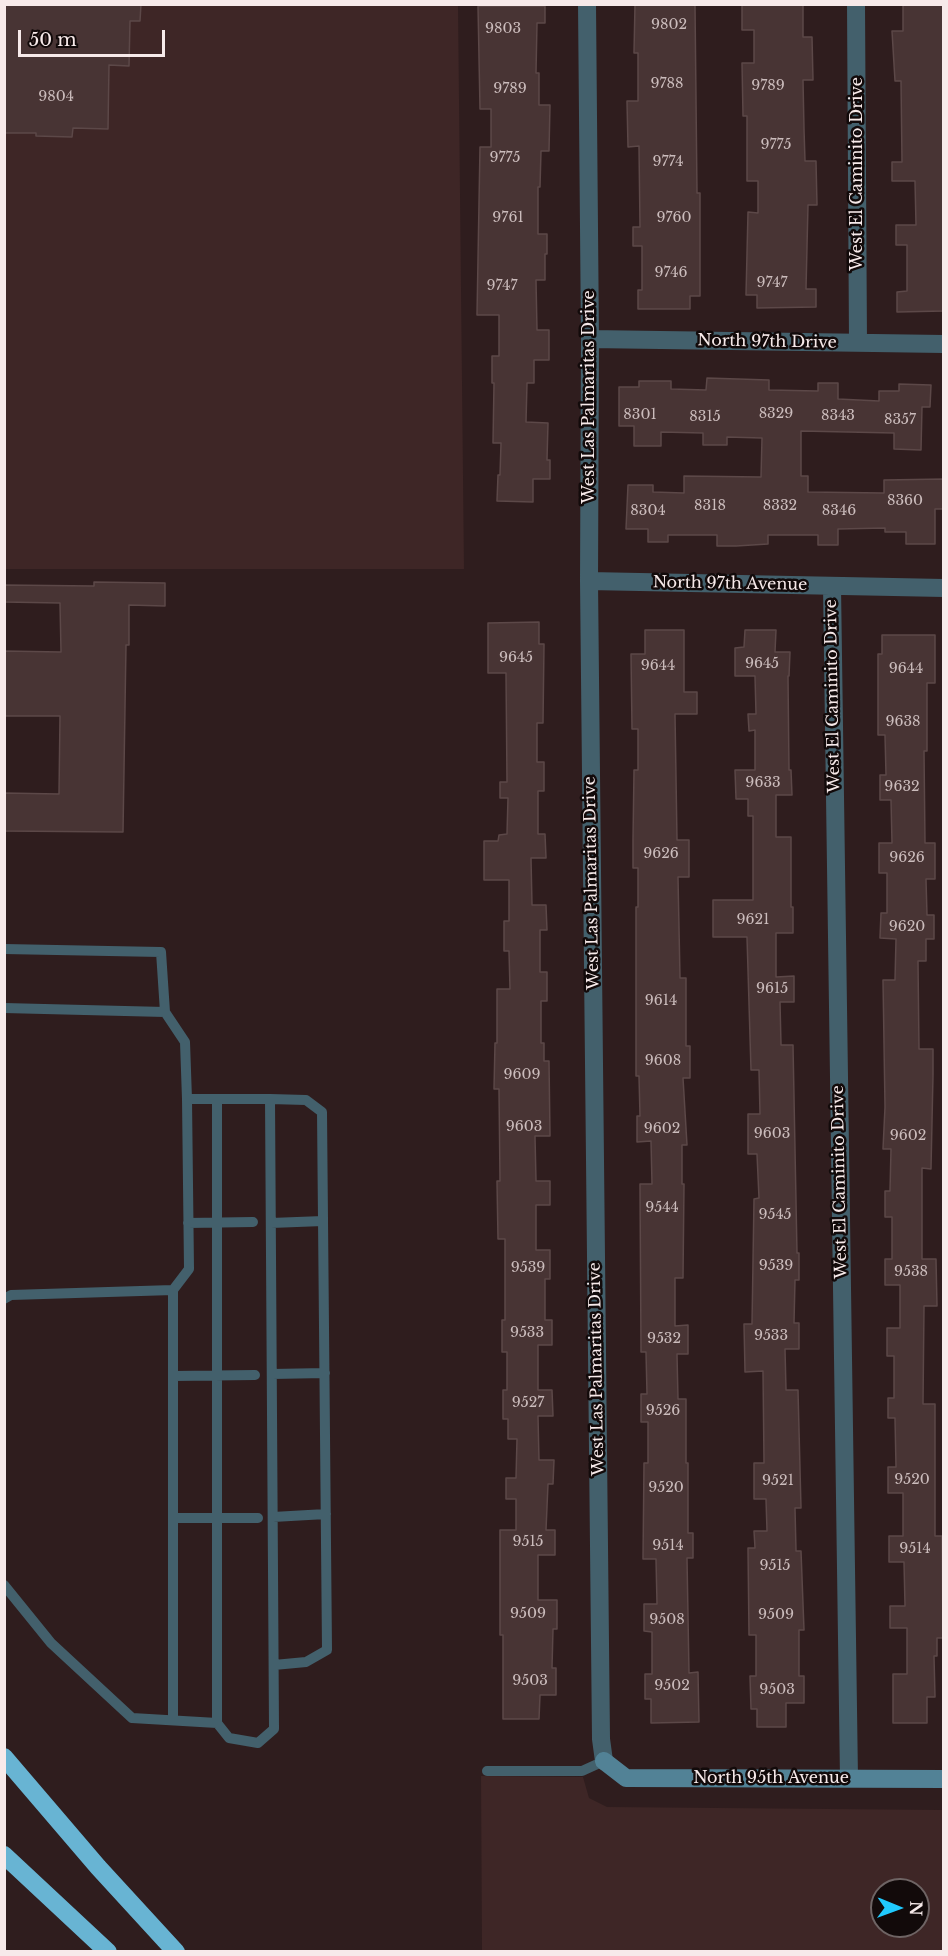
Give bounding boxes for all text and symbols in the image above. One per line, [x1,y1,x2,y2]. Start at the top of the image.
house number: 9802 [651,17,687,33]
scale bar [21,18,168,56]
house number: 9803 [485,21,521,37]
text: 50 m [29,29,77,51]
house number: 9788 [651,76,683,92]
street label: West El Caminito Drive [847,77,867,271]
house number: 9789 [751,78,785,94]
house number: 9789 [493,81,527,97]
house number: 9804 [38,89,74,105]
house number: 9775 [761,137,791,153]
house number: 9775 [490,150,520,166]
house number: 9774 [653,154,683,170]
house number: 9761 [492,210,524,226]
house number: 9760 [656,210,692,226]
house number: 9746 [655,265,687,281]
house number: 9747 [757,275,787,291]
house number: 9747 [487,278,517,294]
street label: West Las Palmaritas Drive [579,290,599,504]
street label: North 97th Drive [697,331,837,353]
house number: 8329 [759,406,793,422]
house number: 8301 [623,407,657,423]
house number: 8343 [821,408,855,424]
house number: 8315 [689,409,721,425]
house number: 8357 [884,412,916,428]
house number: 8360 [887,493,923,509]
house number: 8318 [694,498,726,514]
house number: 8332 [763,498,797,514]
house number: 8304 [630,503,666,519]
house number: 8346 [822,503,856,519]
street label: North 97th Avenue [653,573,807,595]
street label: West El Caminito Drive [822,599,844,793]
house number: 9645 [499,650,533,666]
house number: 9645 [745,656,779,672]
house number: 9644 [641,658,675,674]
house number: 9644 [889,661,923,677]
house number: 9638 [885,714,921,730]
house number: 9633 [745,775,781,791]
street label: West Las Palmaritas Drive [581,776,603,990]
house number: 9632 [884,779,920,795]
house number: 9626 [643,846,679,862]
house number: 9626 [889,850,925,866]
house number: 9621 [737,912,769,928]
house number: 9620 [889,919,925,935]
house number: 9615 [756,981,788,997]
house number: 9614 [645,993,677,1009]
house number: 9608 [645,1053,681,1069]
house number: 9609 [503,1067,541,1083]
street label: West El Caminito Drive [829,1085,851,1279]
house number: 9603 [506,1119,542,1135]
house number: 9602 [644,1121,680,1137]
house number: 9603 [754,1126,790,1142]
house number: 9602 [890,1128,926,1144]
house number: 9544 [645,1200,679,1216]
house number: 9545 [758,1207,792,1223]
house number: 9539 [759,1258,793,1274]
house number: 9539 [511,1260,545,1276]
street label: West Las Palmaritas Drive [586,1262,608,1476]
house number: 9538 [894,1264,928,1280]
house number: 9533 [510,1325,544,1341]
house number: 9533 [754,1328,788,1344]
house number: 9532 [647,1331,681,1347]
house number: 9527 [512,1395,544,1411]
house number: 9526 [646,1403,680,1419]
house number: 9520 [894,1472,930,1488]
house number: 9521 [762,1473,794,1489]
house number: 9520 [648,1480,684,1496]
house number: 9515 [512,1534,544,1550]
house number: 9514 [652,1538,684,1554]
house number: 9514 [899,1541,931,1557]
house number: 9515 [759,1558,791,1574]
house number: 9509 [510,1606,546,1622]
house number: 9509 [758,1607,794,1623]
house number: 9508 [649,1612,685,1628]
house number: 9503 [512,1673,548,1689]
house number: 9502 [654,1678,690,1694]
house number: 9503 [759,1682,795,1698]
street label: North 95th Avenue [693,1768,849,1788]
north arrow [870,1878,930,1938]
text: N [906,1901,926,1916]

